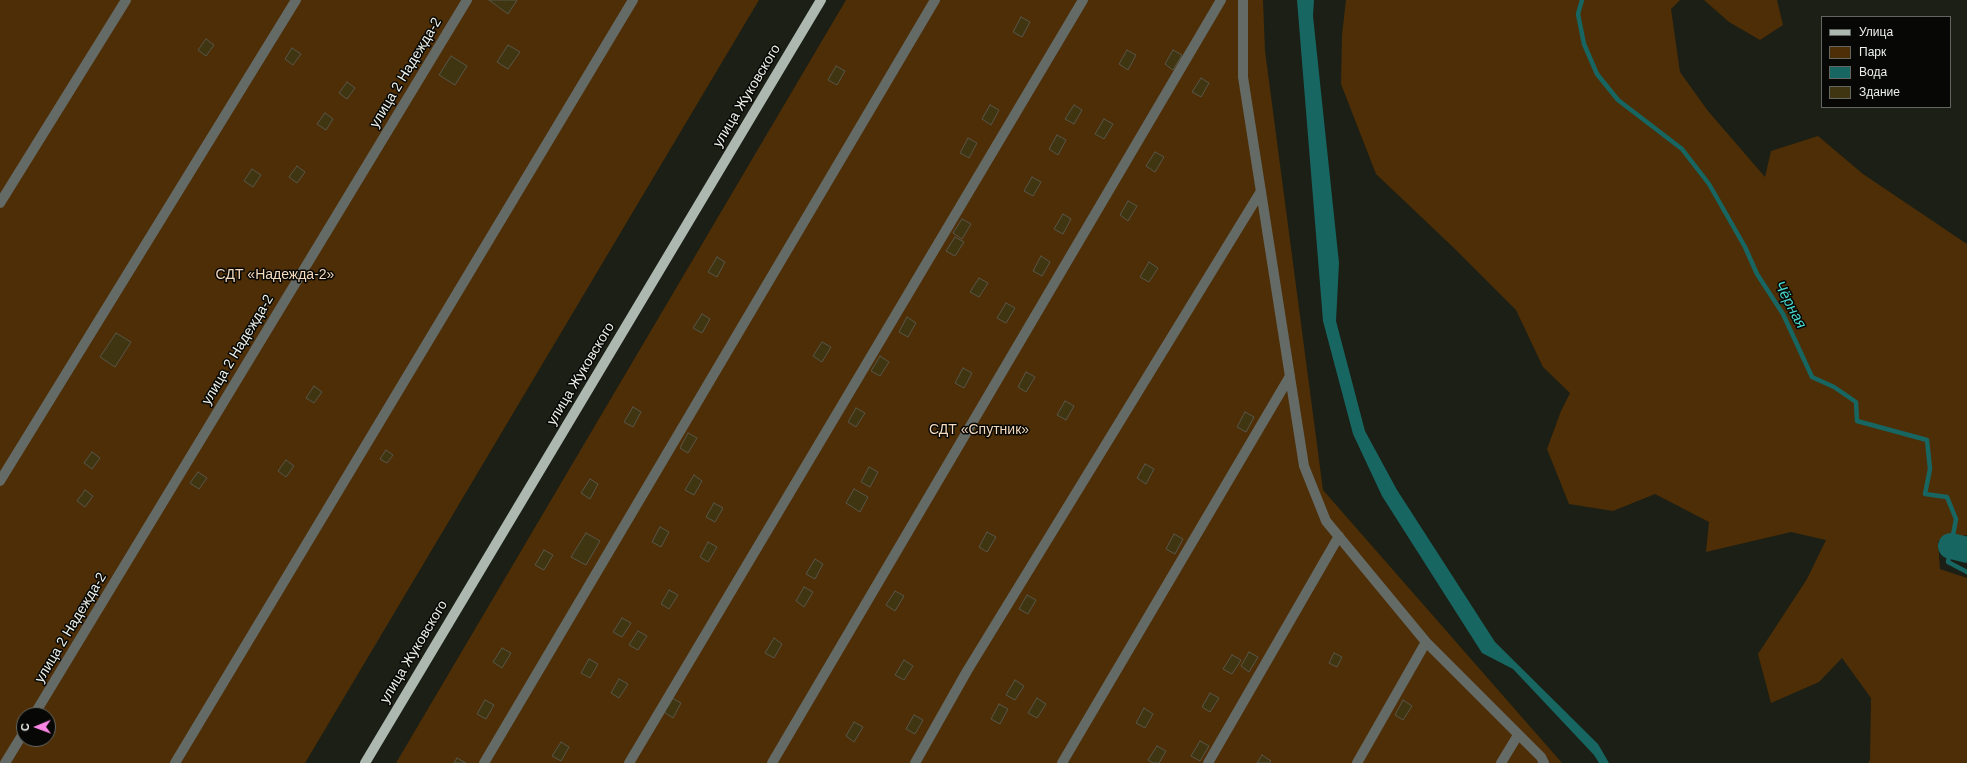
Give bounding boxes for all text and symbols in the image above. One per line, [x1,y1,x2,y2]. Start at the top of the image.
street label: улица 2 Надежда-2 [366,15,446,131]
legend [1821,16,1951,108]
text: Улица [1859,25,1893,39]
street label: улица Жуковского [710,41,784,151]
text: Парк [1859,45,1886,59]
text: Вода [1859,65,1887,79]
text: Здание [1859,85,1900,99]
park label: СДТ «Надежда-2» [216,267,334,283]
water label: Чёрная [1770,278,1810,332]
street label: улица 2 Надежда-2 [198,292,278,408]
street label: улица Жуковского [544,319,618,429]
park label: СДТ «Спутник» [929,422,1029,438]
street label: улица 2 Надежда-2 [31,570,111,686]
street label: улица Жуковского [377,597,451,707]
north arrow [16,707,56,747]
text: С [19,723,31,731]

